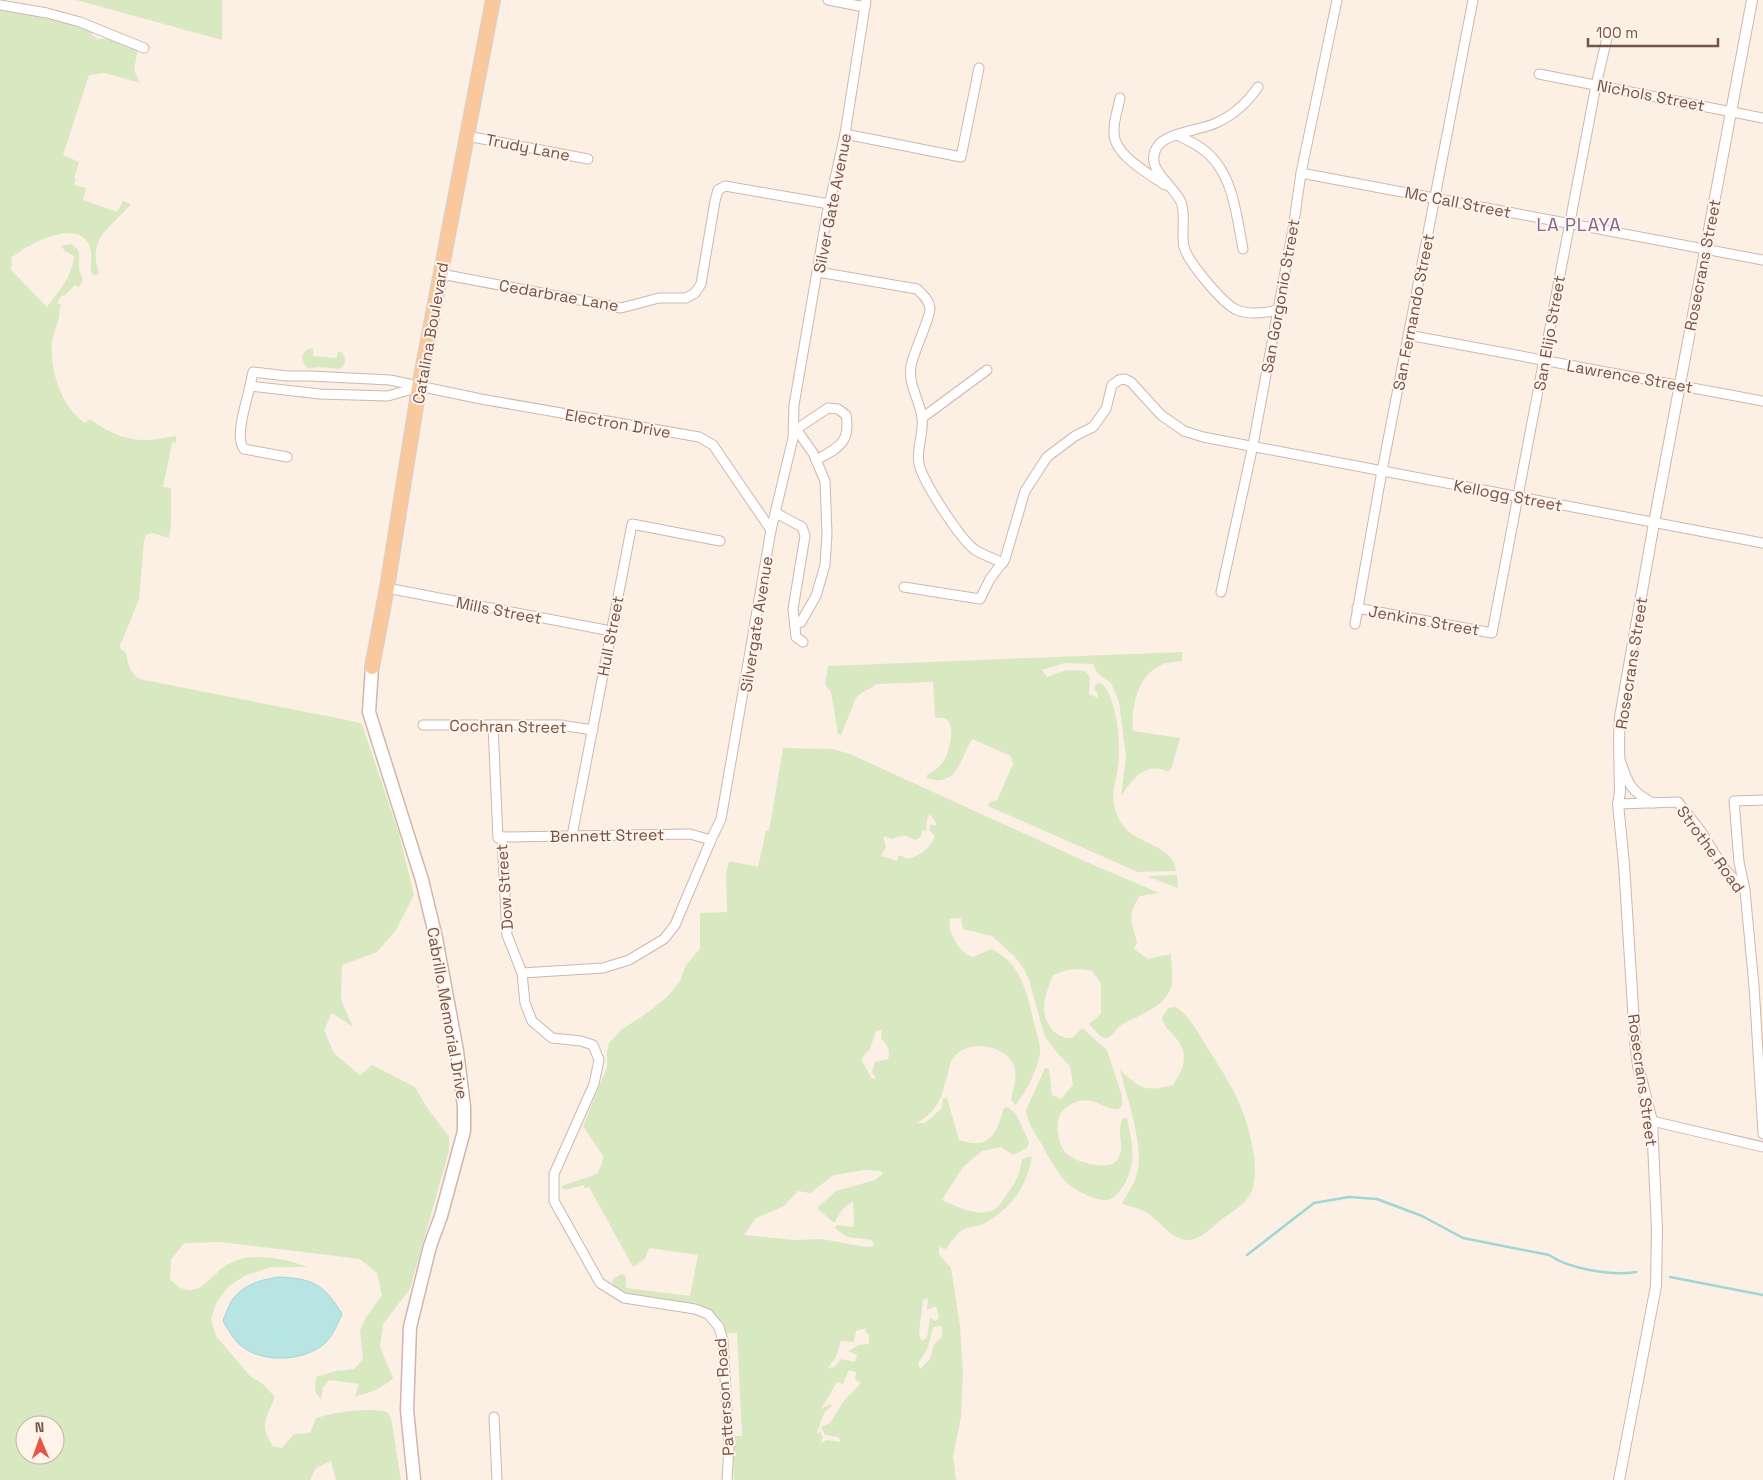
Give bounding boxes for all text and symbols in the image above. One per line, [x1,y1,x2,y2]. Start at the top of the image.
scale bar [1588,15,1718,47]
text: 100 m [1596,23,1638,42]
street label: Nichols Street [1595,75,1706,116]
street label: Trudy Lane [484,129,572,166]
street label: Silver Gate Avenue [809,132,856,275]
street label: Mc Call Street [1403,182,1513,223]
street label: Rosecrans Street [1679,197,1726,333]
district label: LA PLAYA [1536,213,1622,236]
street label: San Gorgonio Street [1257,217,1304,375]
street label: San Fernando Street [1388,232,1439,392]
street label: Catalina Boulevard [408,261,453,406]
street label: San Elijo Street [1529,274,1570,392]
street label: Cedarbrae Lane [497,275,620,316]
street label: Lawrence Street [1565,355,1695,398]
street label: Electron Drive [563,404,672,443]
street label: Kellogg Street [1452,475,1564,516]
street label: Silvergate Avenue [735,555,778,693]
street label: Mills Street [454,592,544,629]
street label: Hull Street [592,594,629,678]
street label: Rosecrans Street [1611,595,1652,731]
street label: Jenkins Street [1367,600,1481,641]
street label: Cochran Street [449,715,567,738]
street label: Strothe Road [1672,802,1749,897]
street label: Bennett Street [550,824,665,847]
street label: Dow Street [491,843,518,931]
street label: Cabrillo Memorial Drive [422,926,473,1101]
street label: Rosecrans Street [1623,1012,1662,1148]
street label: Patterson Road [710,1337,739,1457]
north arrow [15,1415,65,1465]
text: N [35,1418,45,1436]

